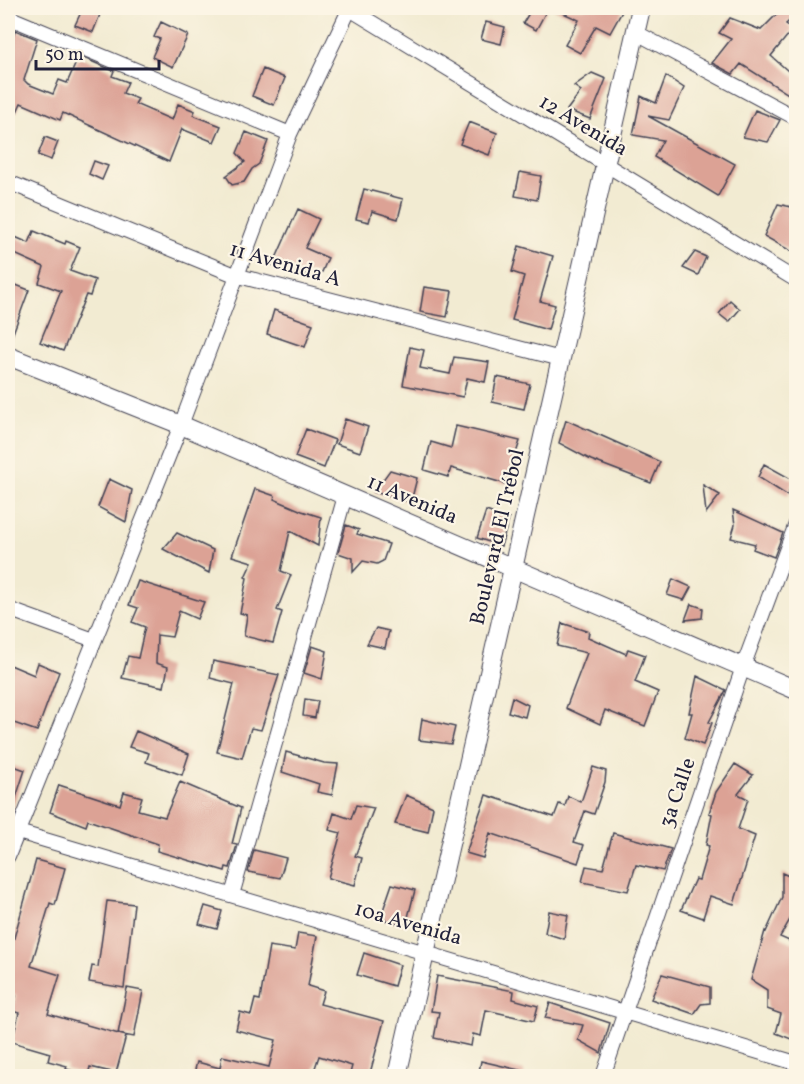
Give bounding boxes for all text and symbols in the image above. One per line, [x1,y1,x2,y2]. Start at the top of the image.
scale bar [36,33,159,71]
text: 50 m [45,43,84,68]
street label: 12 Avenida [533,88,633,164]
street label: 11 Avenida A [226,235,344,295]
street label: Boulevard El Trébol [464,446,532,628]
street label: 11 Avenida [362,468,462,532]
street label: 3a Calle [653,754,703,832]
street label: 10a Avenida [351,895,465,953]

